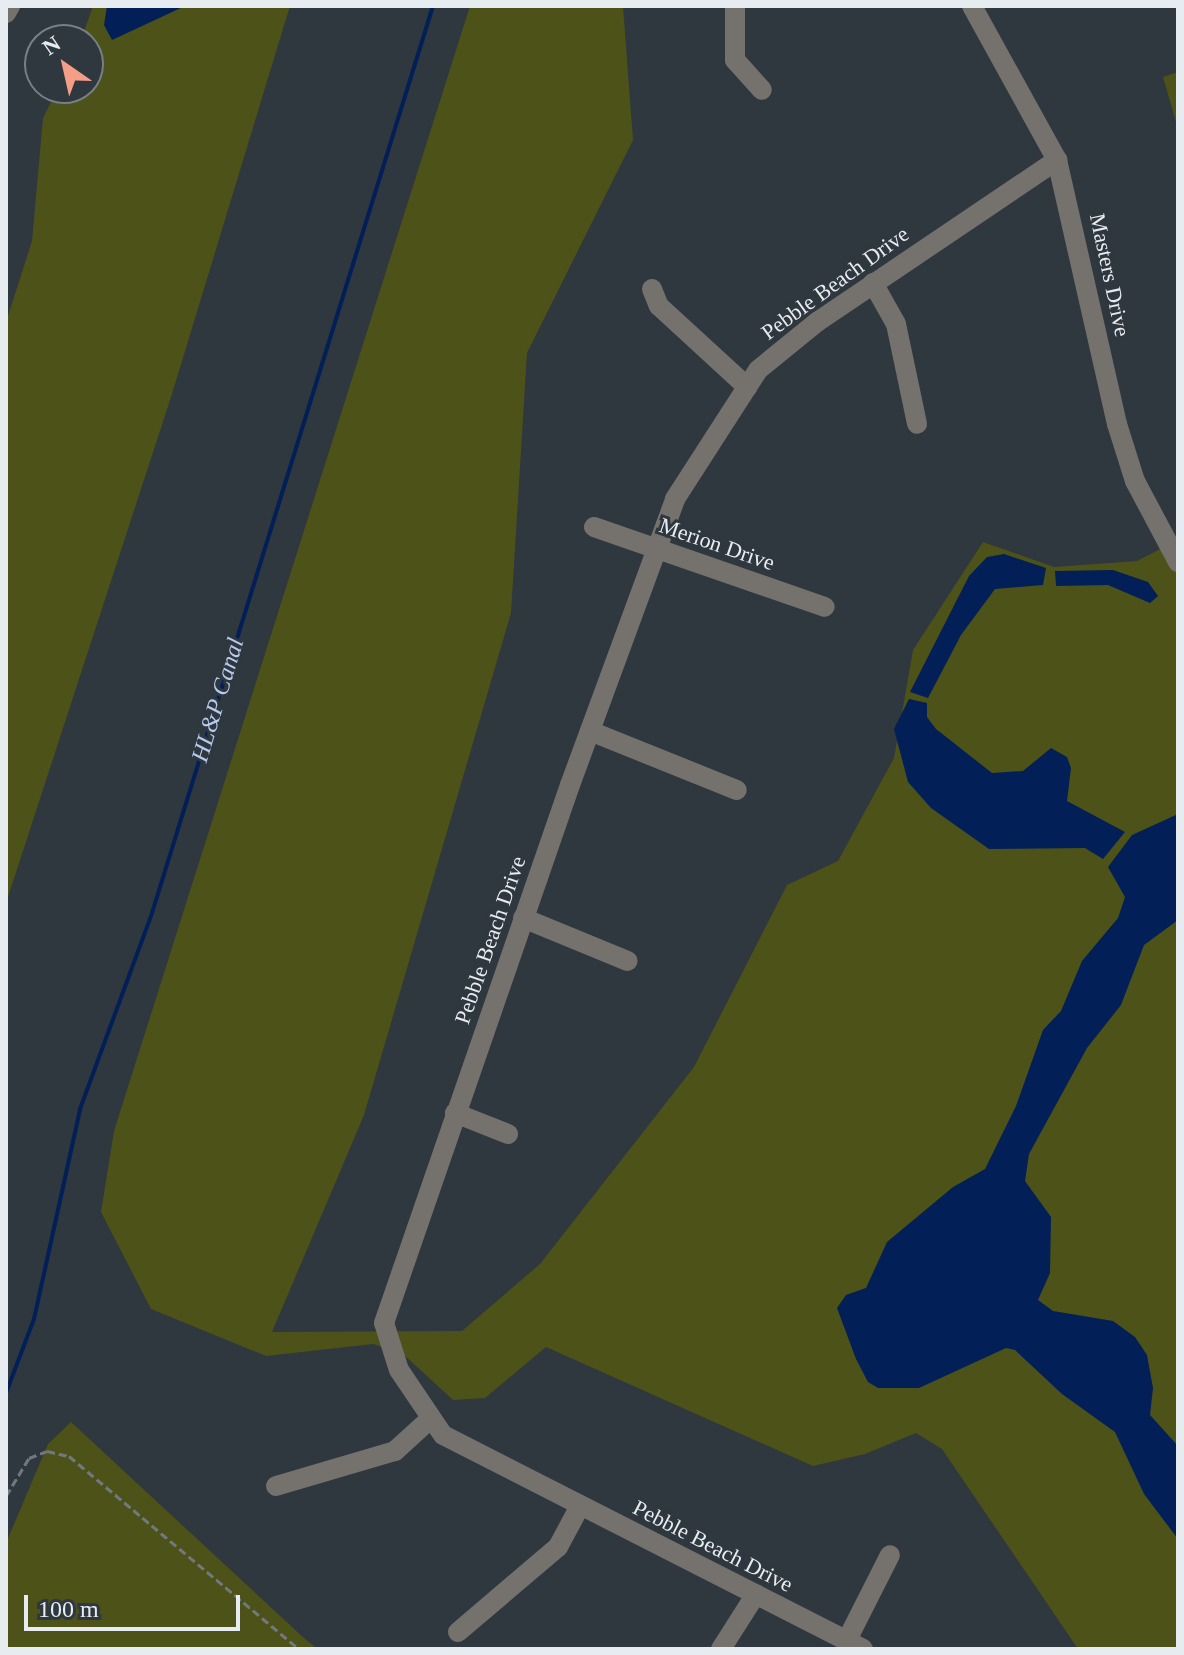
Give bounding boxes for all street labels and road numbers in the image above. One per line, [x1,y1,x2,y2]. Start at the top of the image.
street label: Masters Drive [1084,211,1136,339]
street label: Pebble Beach Drive [756,221,914,345]
street label: Merion Drive [656,512,778,576]
street label: Pebble Beach Drive [449,853,531,1027]
street label: Pebble Beach Drive [629,1494,797,1598]

